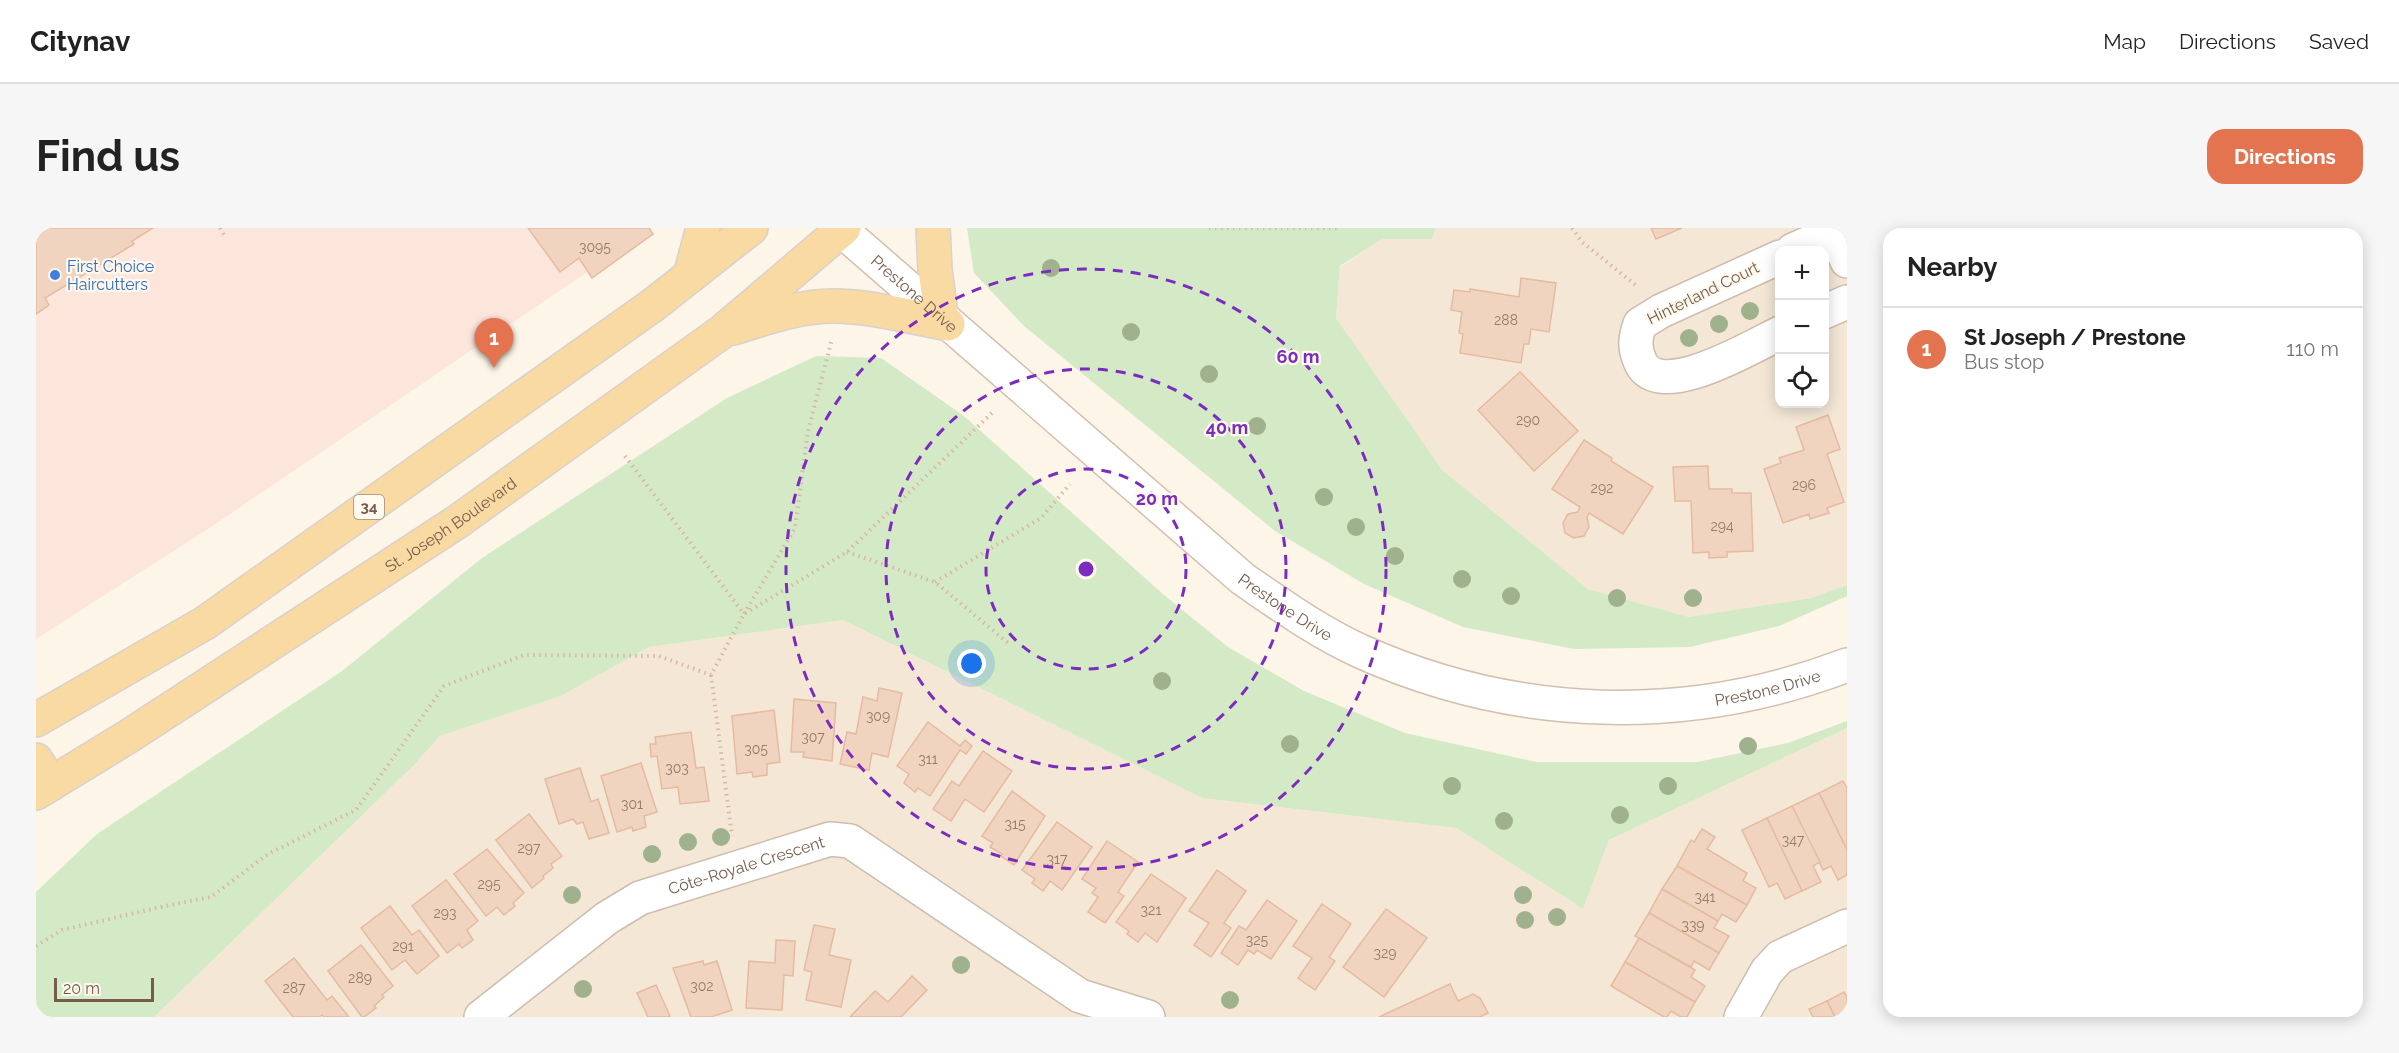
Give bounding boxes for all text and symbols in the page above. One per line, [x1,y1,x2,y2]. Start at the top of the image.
text: Citynav [30,25,130,58]
text: Map [2103,29,2146,54]
text: Directions [2179,29,2276,54]
text: Saved [2309,29,2369,54]
button: Directions [2207,129,2363,184]
text: Find us [36,132,180,181]
house number: 3095 [579,239,611,255]
map controls [1775,246,1829,408]
button: + [1775,246,1829,300]
street label: Prestone Drive [867,251,962,336]
text: Nearby [1907,252,1997,282]
place label: First Choice Haircutters [67,257,154,294]
street label: Hinterland Court [1644,257,1763,328]
marker: First Choice Haircutters [48,268,62,282]
button: − [1775,300,1829,354]
house number: 288 [1494,312,1518,328]
pin: 1 [474,318,514,368]
text: St Joseph / Prestone [1964,324,2186,350]
text: 1 [1922,337,1931,361]
text: 110 m [2286,337,2339,361]
text: 60 m [1276,346,1320,367]
text: Bus stop [1964,350,2044,374]
button: locate [1775,354,1829,408]
house number: 290 [1516,412,1540,428]
text: 40 m [1206,417,1248,438]
street label: St. Joseph Boulevard [381,473,520,576]
house number: 296 [1792,477,1816,493]
house number: 292 [1591,480,1613,496]
text: 20 m [1136,488,1178,509]
road number: 34 [354,495,384,519]
house number: 294 [1710,518,1734,534]
centre of rings [1076,559,1096,579]
street label: Prestone Drive [1235,569,1336,645]
your location [957,649,986,678]
street label: Prestone Drive [1713,666,1823,710]
house number: 309 [866,708,890,724]
house number: 307 [801,729,825,745]
house number: 305 [744,741,768,757]
house number: 311 [918,751,938,767]
house number: 303 [665,760,689,776]
house number: 301 [621,796,643,812]
house number: 315 [1004,816,1026,832]
street label: Côte-Royale Crescent [666,832,827,898]
house number: 347 [1782,832,1805,848]
house number: 297 [518,840,541,856]
house number: 317 [1047,851,1068,867]
house number: 295 [477,876,501,892]
house number: 341 [1694,889,1716,905]
house number: 321 [1141,902,1161,918]
house number: 293 [434,905,456,921]
house number: 339 [1681,917,1705,933]
house number: 325 [1246,932,1269,948]
house number: 291 [392,938,414,954]
house number: 329 [1374,945,1396,961]
house number: 289 [348,970,372,986]
scale bar [54,975,154,1002]
house number: 302 [690,978,714,994]
text: 20 m [63,979,100,998]
house number: 287 [282,980,306,996]

